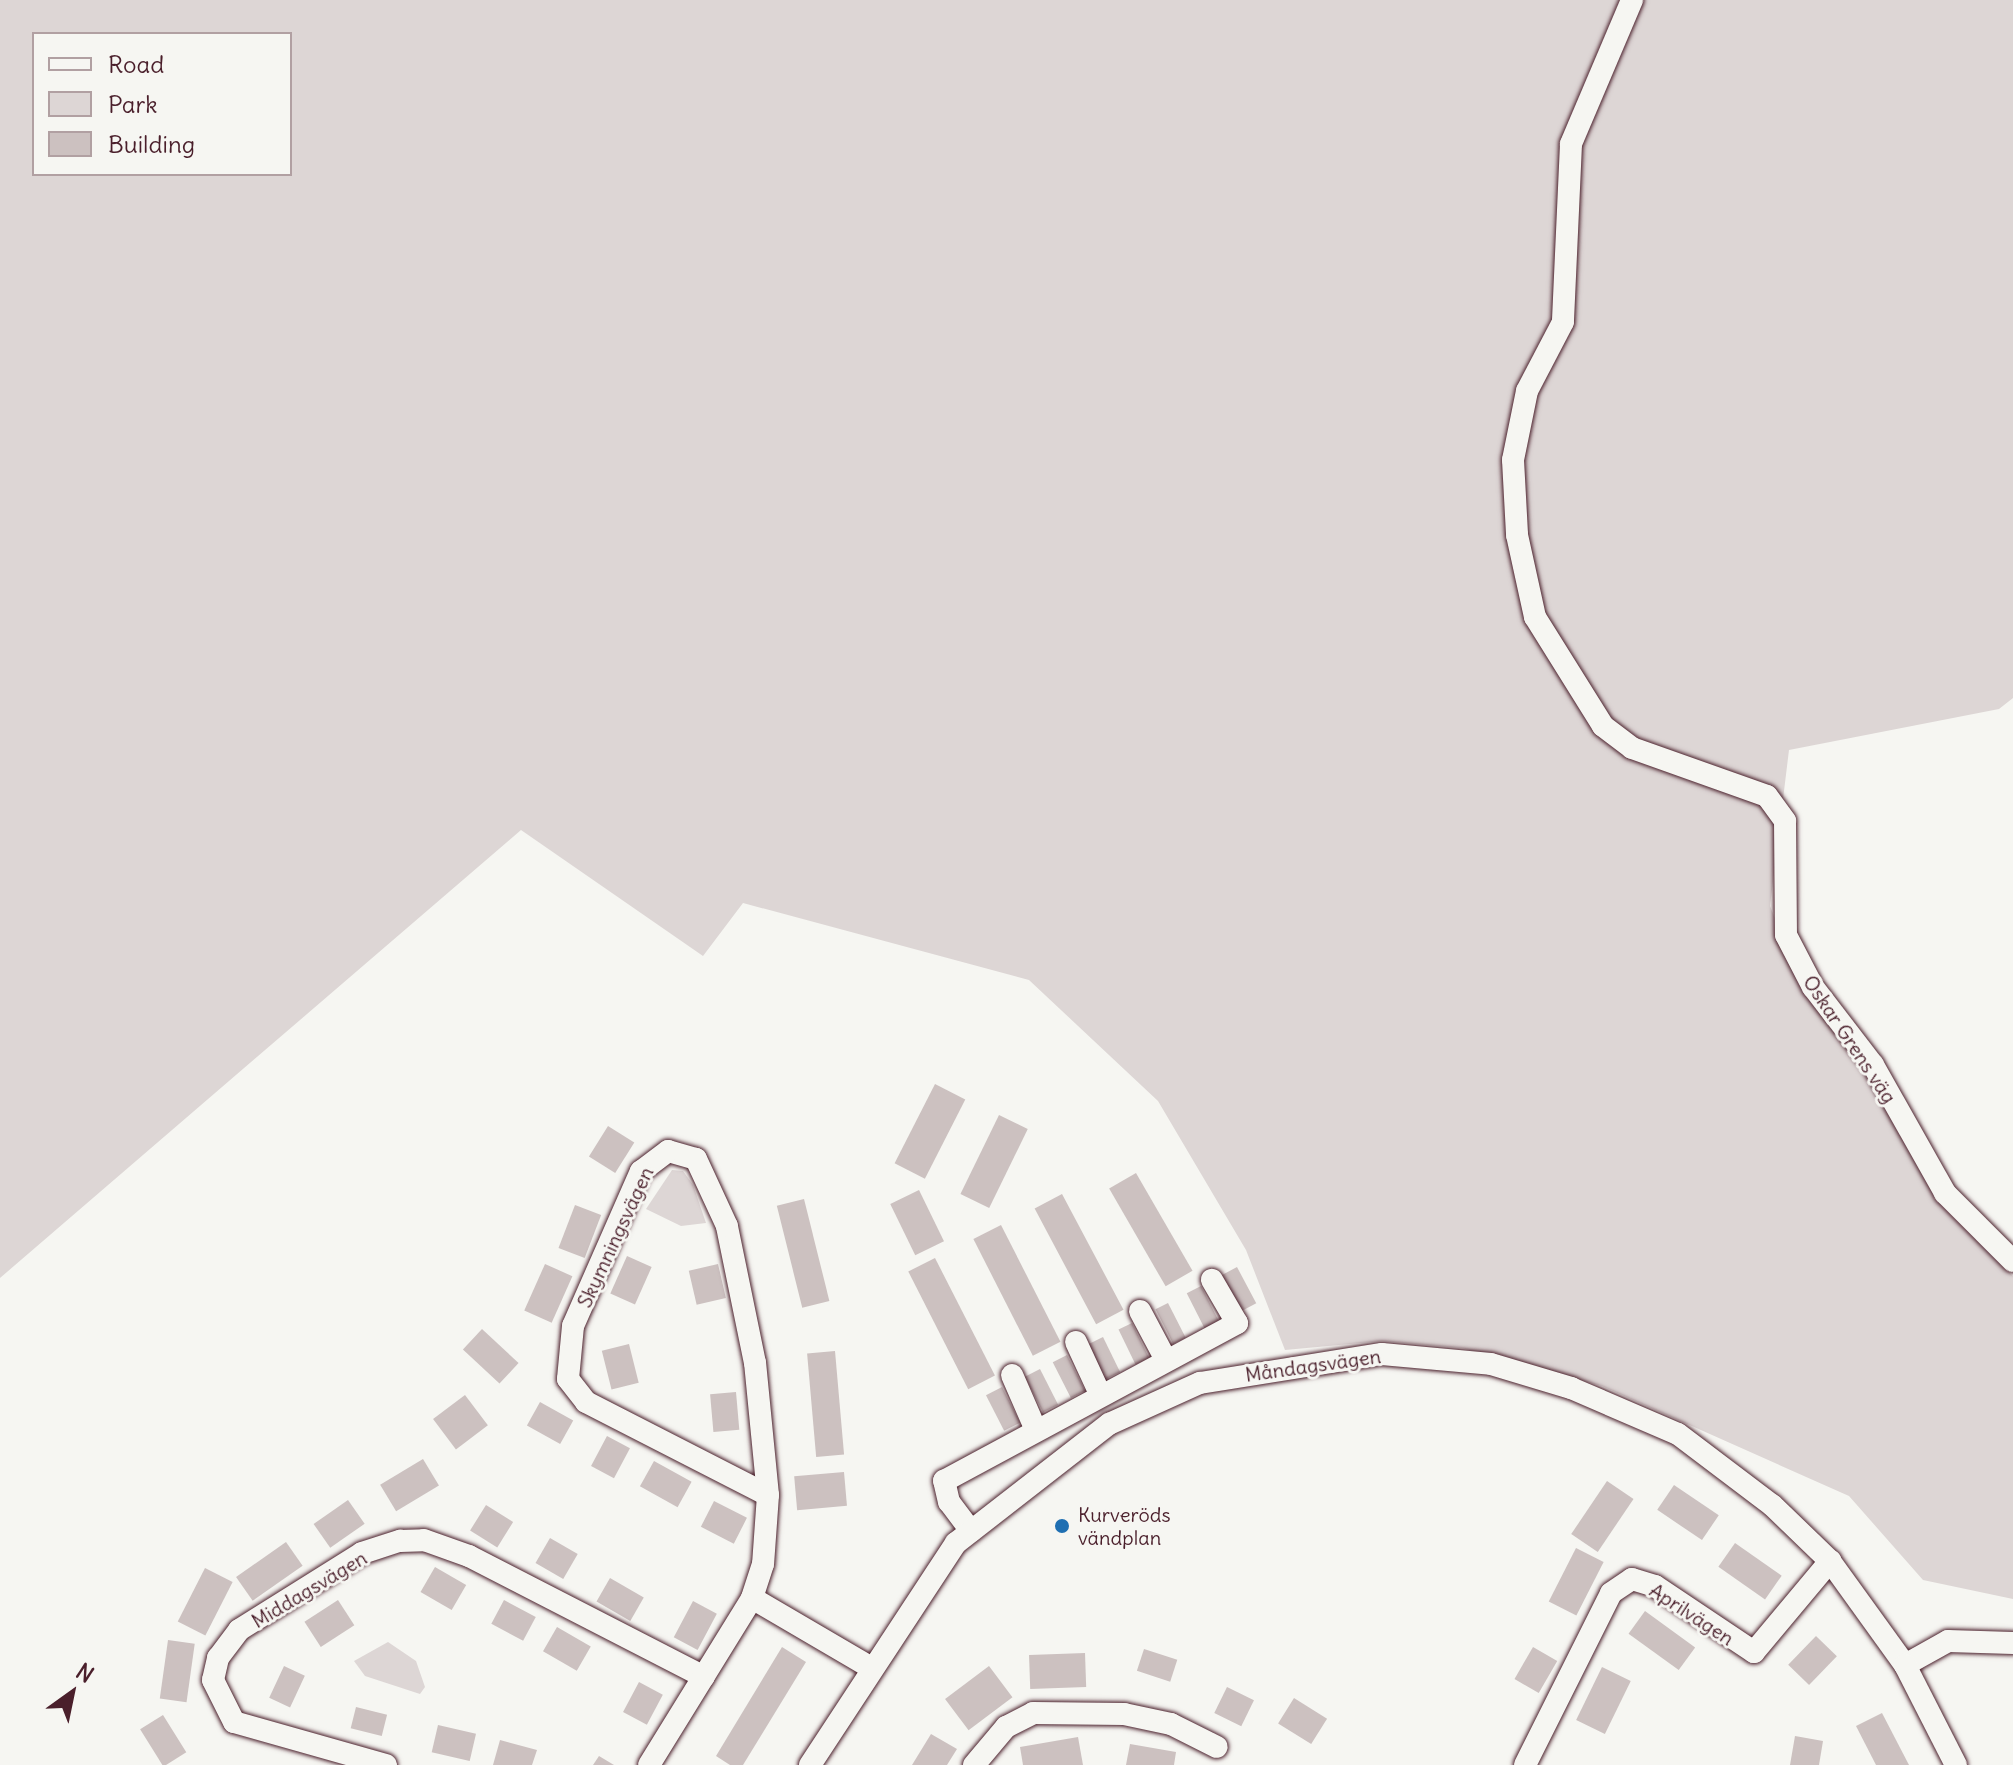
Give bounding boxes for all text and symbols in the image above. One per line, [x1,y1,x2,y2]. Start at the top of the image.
legend [32,32,292,176]
text: Road [108,49,164,79]
text: Park [108,89,158,119]
text: Building [108,129,195,159]
street label: Oskar Grens väg [1798,970,1902,1108]
street label: Skymningsvägen [572,1163,658,1311]
street label: Måndagsvägen [1244,1344,1382,1386]
place label: Kurveröds vändplan [1078,1502,1171,1549]
marker: Kurveröds vändplan [1053,1517,1071,1535]
street label: Middagsvägen [247,1545,371,1633]
street label: Aprilvägen [1645,1578,1739,1650]
north arrow [32,1653,112,1733]
text: N [71,1657,99,1689]

